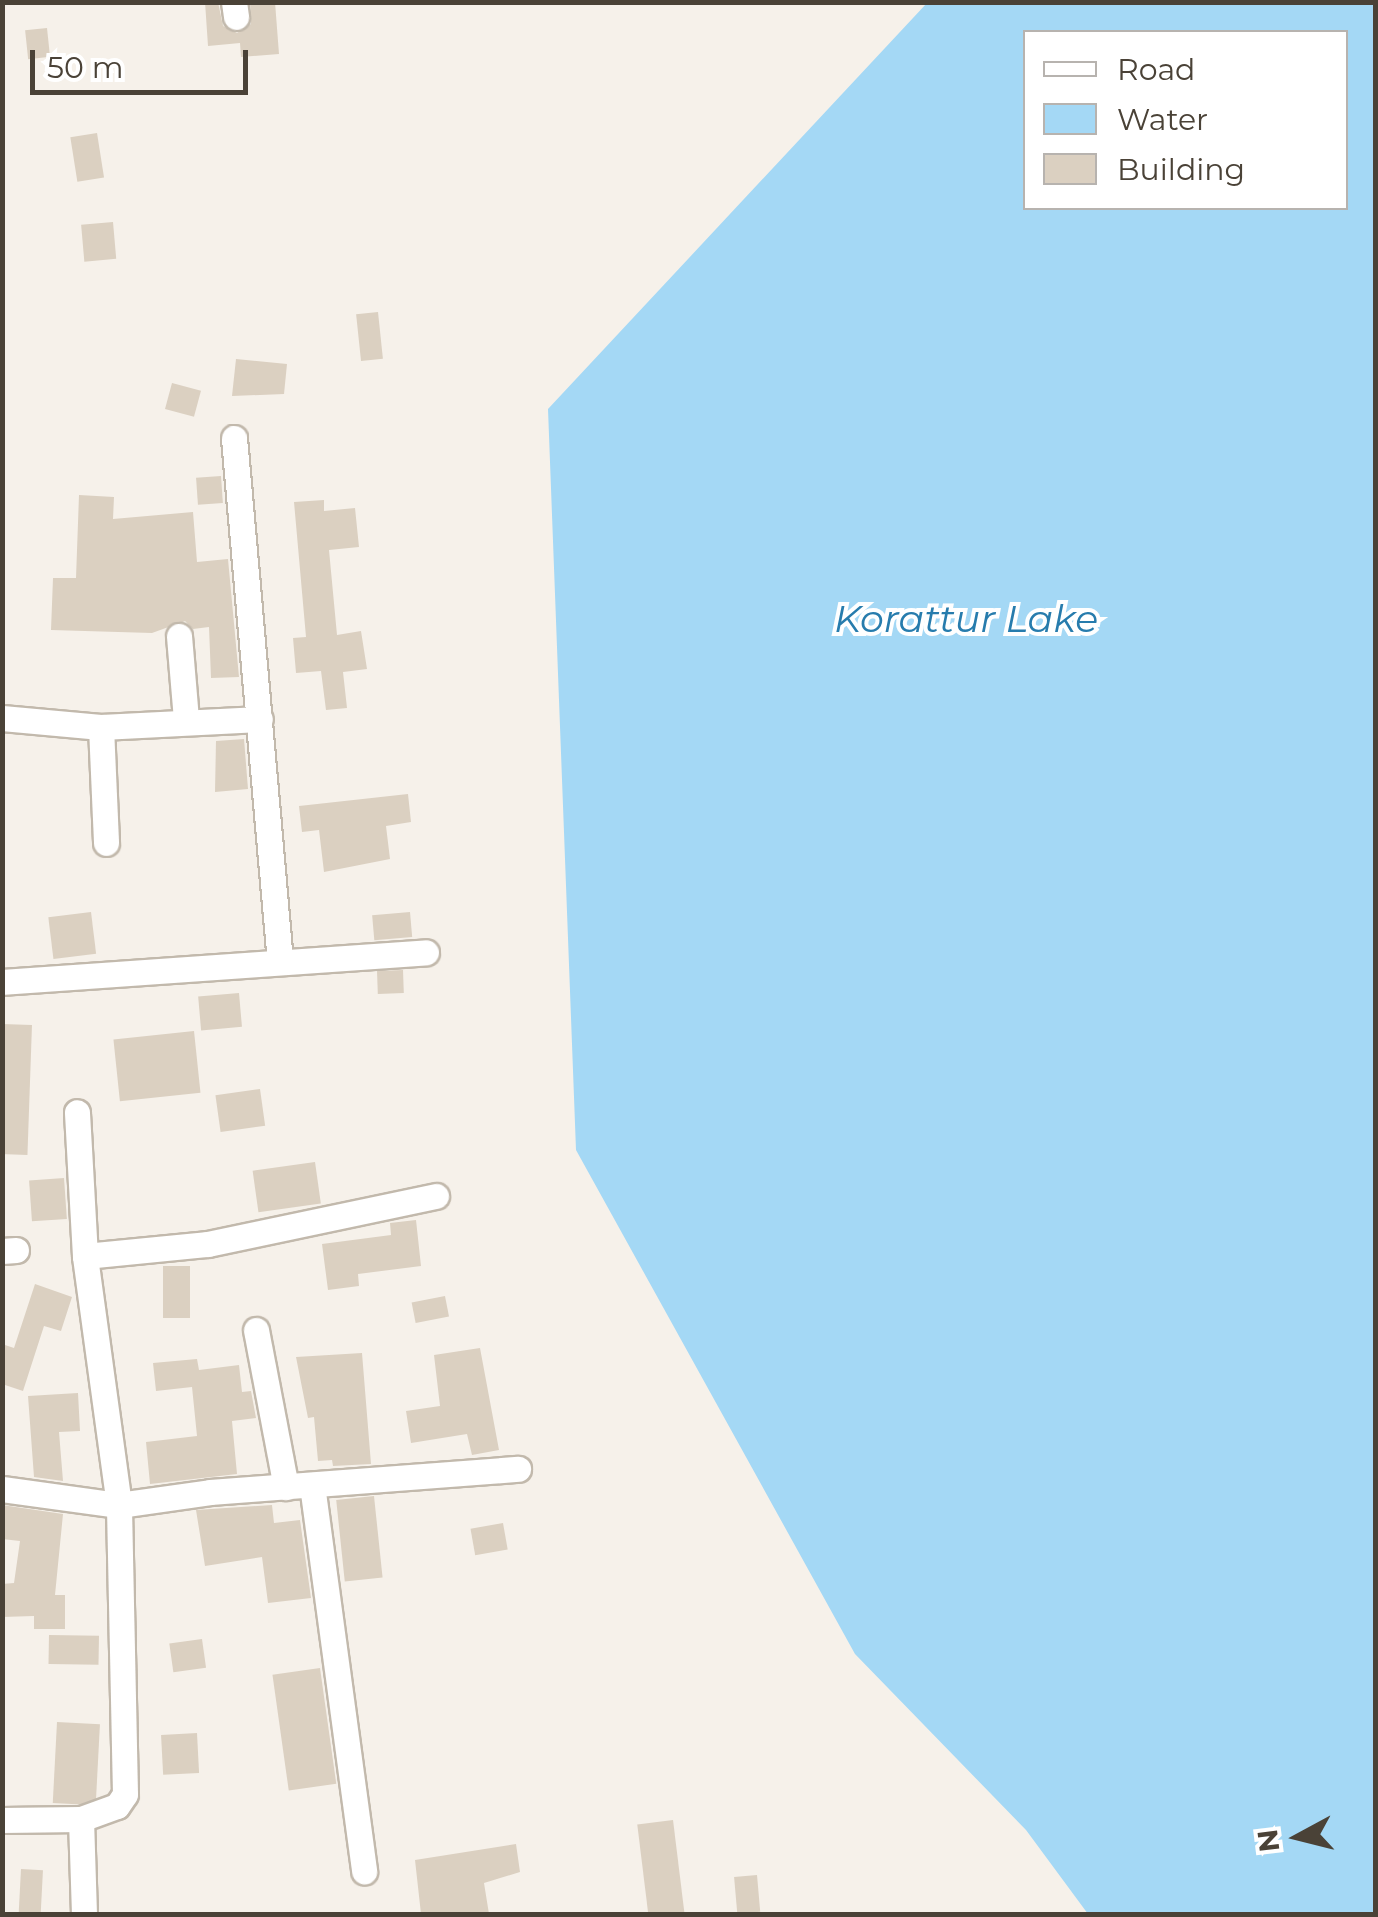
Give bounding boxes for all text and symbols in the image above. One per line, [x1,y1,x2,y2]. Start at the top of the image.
scale bar [35,30,252,92]
legend [1023,30,1348,210]
text: 50 m [47,49,124,86]
text: Road [1117,51,1195,88]
text: Water [1117,101,1208,138]
text: Building [1117,151,1245,188]
water label: Korattur Lake [834,596,1098,642]
north arrow [1248,1787,1348,1887]
text: N [1250,1827,1286,1854]

